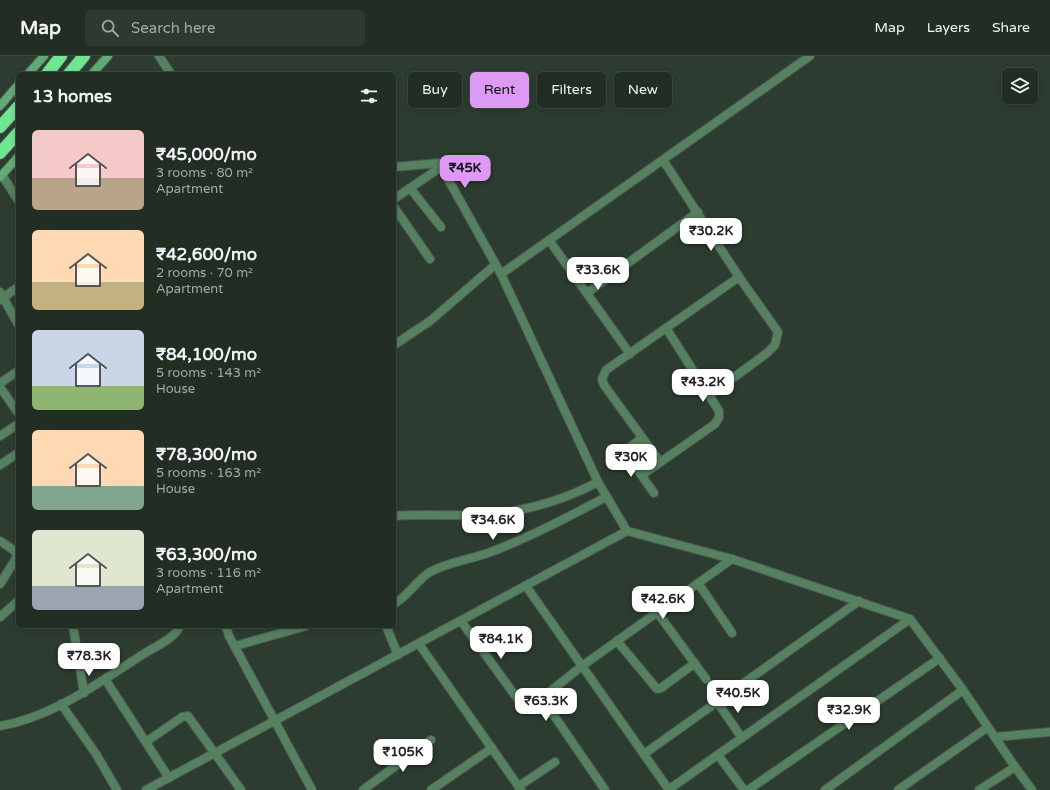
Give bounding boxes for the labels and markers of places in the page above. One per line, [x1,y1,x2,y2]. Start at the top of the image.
pin: ₹45K [441,155,489,189]
pin: ₹30.2K [678,218,744,252]
pin: ₹33.6K [565,257,631,291]
pin: ₹43.2K [670,369,736,403]
pin: ₹30K [607,444,655,478]
pin: ₹34.6K [460,507,526,541]
pin: ₹42.6K [630,586,696,620]
pin: ₹84.1K [468,626,534,660]
pin: ₹78.3K [56,643,122,677]
pin: ₹40.5K [705,680,771,714]
pin: ₹63.3K [513,688,579,722]
pin: ₹32.9K [816,697,882,731]
pin: ₹105K [375,739,431,773]

